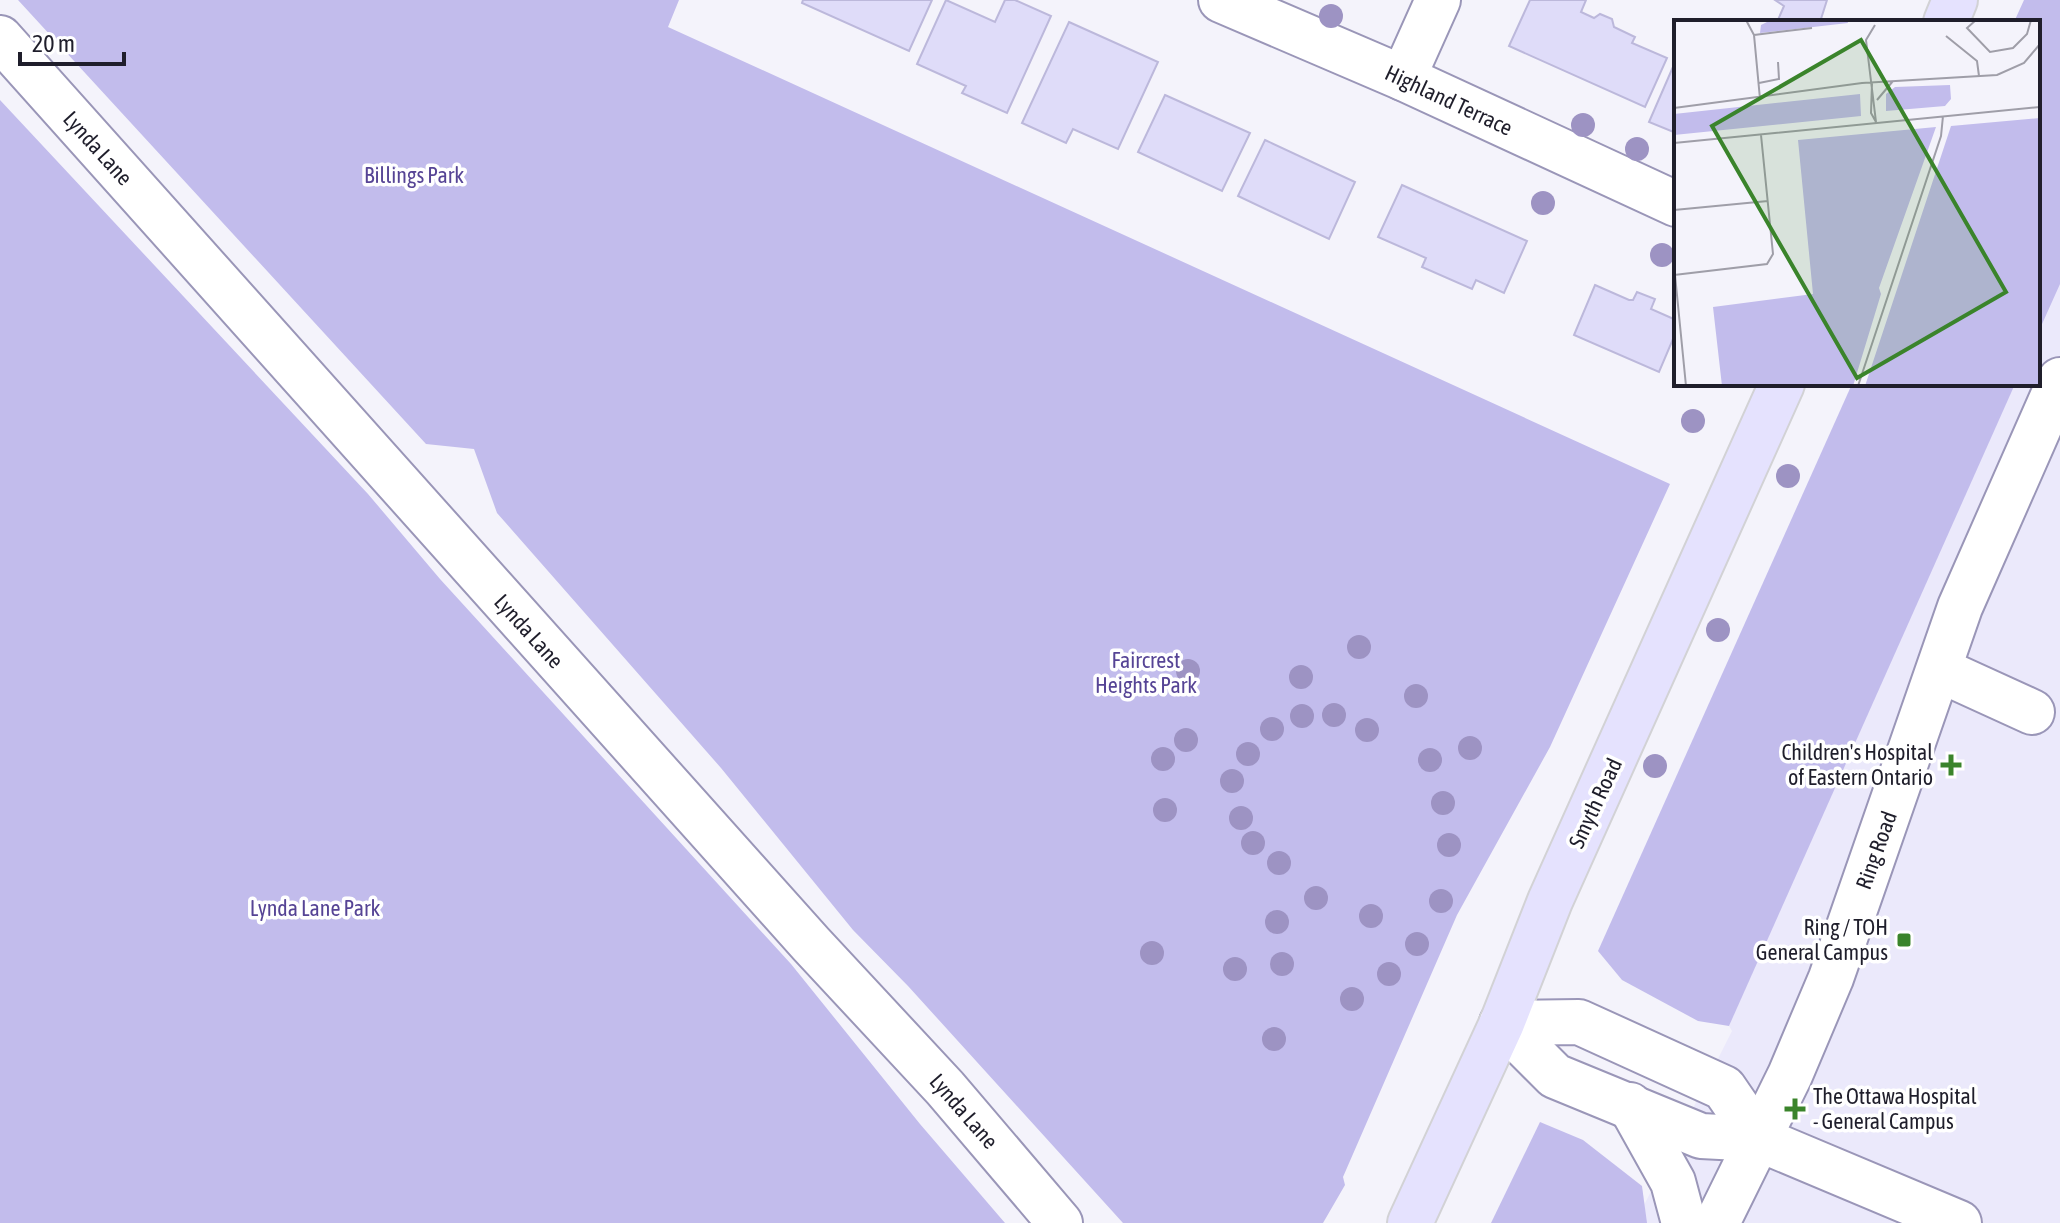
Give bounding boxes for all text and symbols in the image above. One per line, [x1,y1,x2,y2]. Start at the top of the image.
scale bar [20,16,124,66]
inset map [1674,20,2040,386]
text: 20 m [32,30,75,57]
street label: Highland Terrace [1381,59,1517,141]
street label: Lynda Lane [58,106,138,190]
park label: Billings Park [364,162,464,188]
street label: Lynda Lane [489,589,569,673]
park label: Faircrest Heights Park [1095,647,1197,698]
place label: Children's Hospital of Eastern Ontario [1781,739,1933,790]
street label: Smyth Road [1563,754,1627,852]
marker: Children's Hospital of Eastern Ontario [1940,754,1962,776]
street label: Ring Road [1850,807,1902,893]
park label: Lynda Lane Park [250,895,381,921]
place label: Ring / TOH General Campus [1756,914,1888,965]
marker: Ring / TOH General Campus [1895,931,1913,949]
street label: Lynda Lane [924,1068,1004,1154]
place label: The Ottawa Hospital - General Campus [1813,1083,1977,1134]
marker: The Ottawa Hospital - General Campus [1784,1098,1806,1120]

